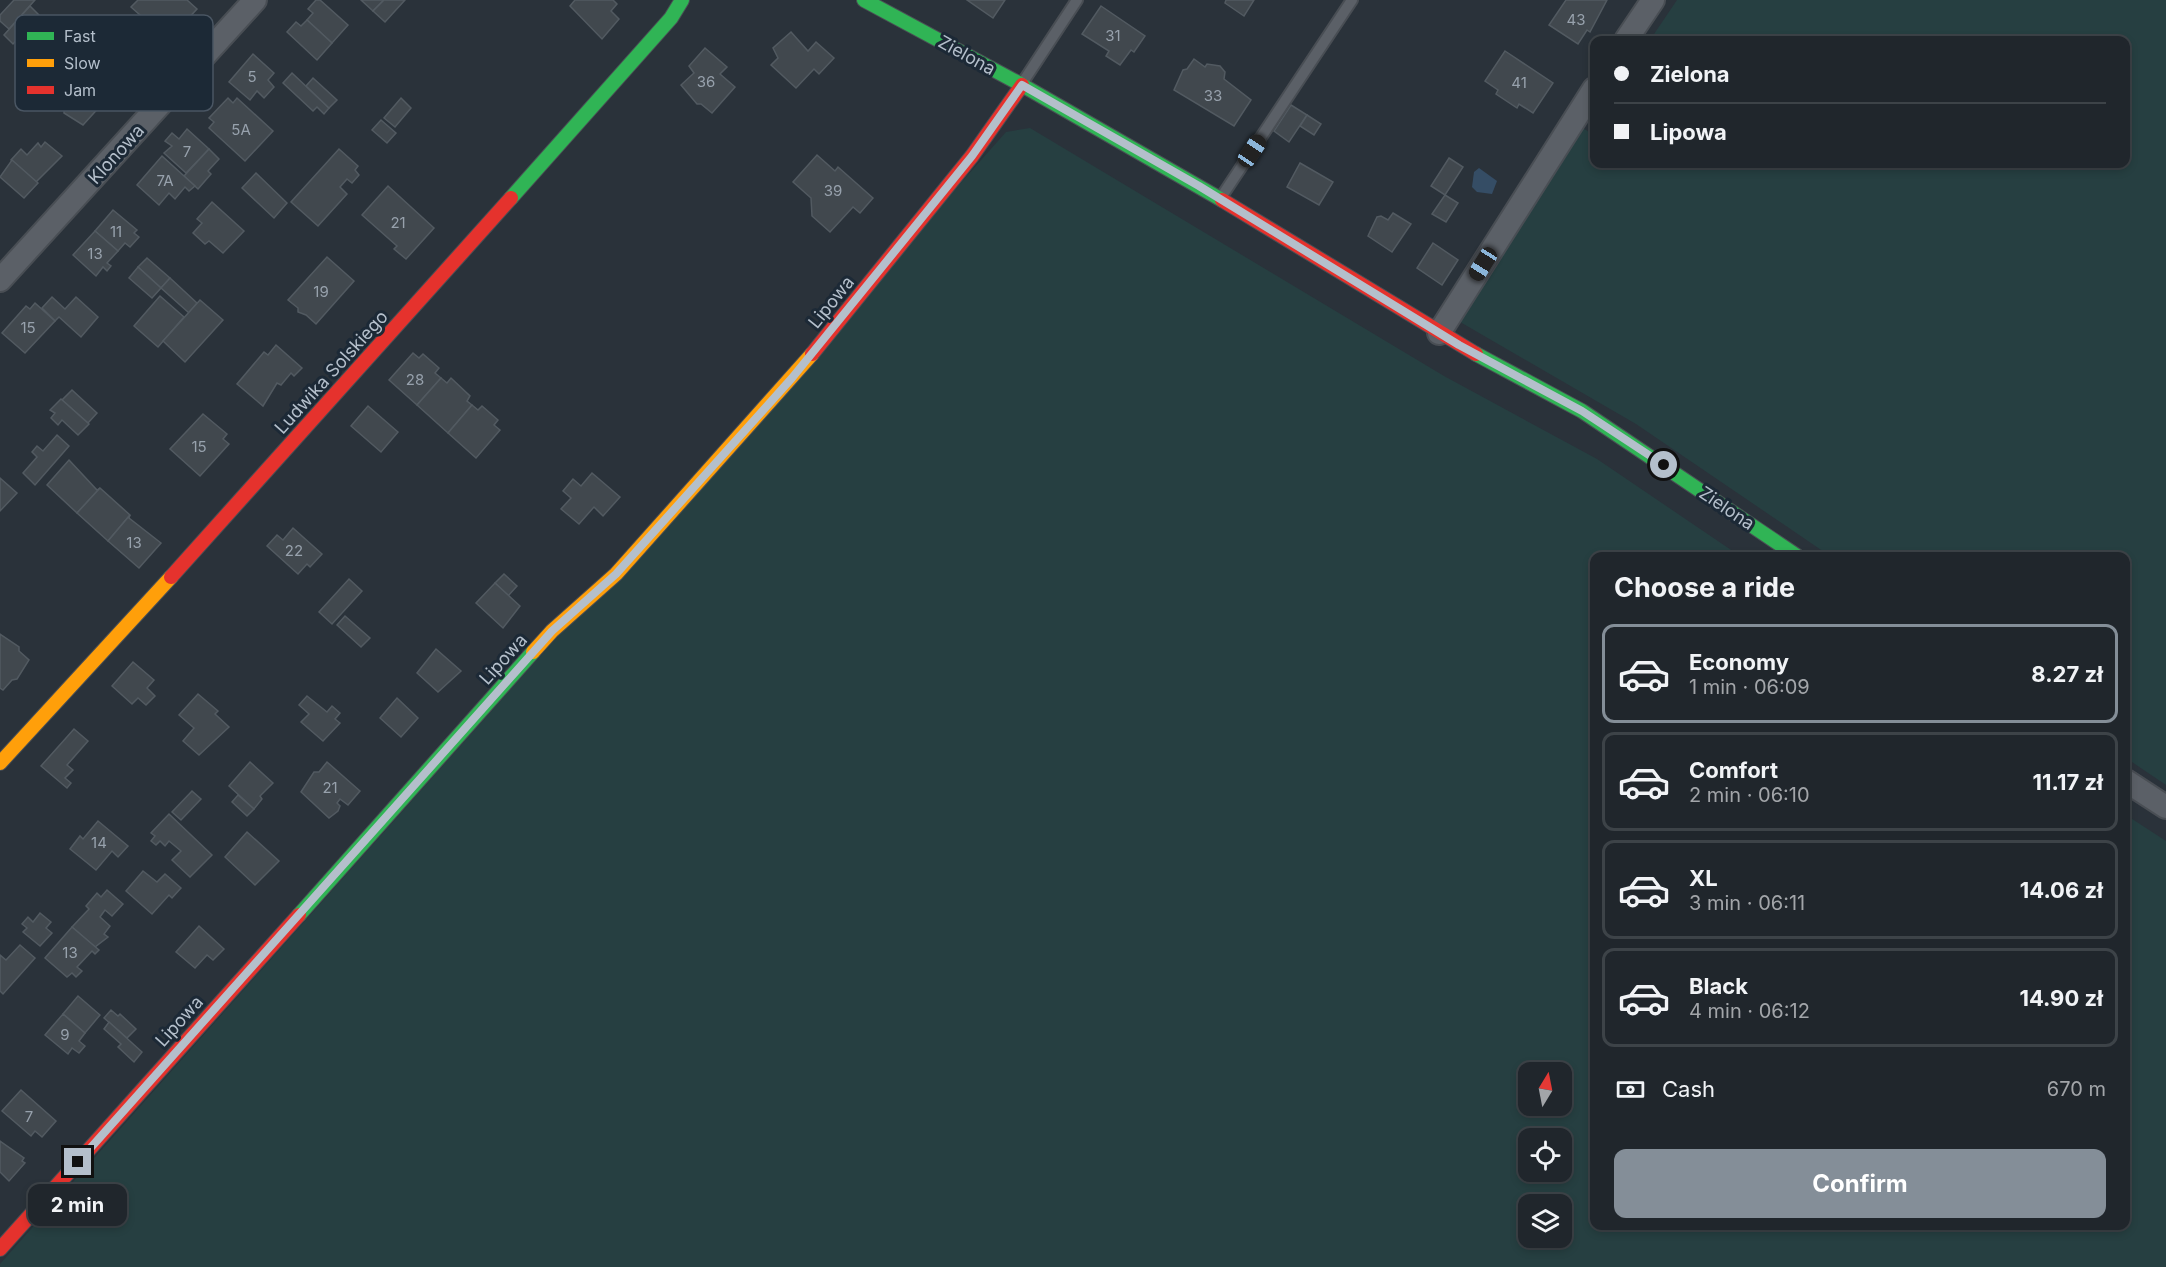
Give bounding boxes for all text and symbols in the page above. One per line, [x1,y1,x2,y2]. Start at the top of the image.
house number: 43 [1567,10,1585,29]
legend [15,15,213,111]
text: Fast [64,26,96,46]
house number: 31 [1105,26,1121,45]
street label: Zielona [935,31,999,79]
text: Slow [64,53,101,73]
text: Zielona [1650,61,1730,87]
house number: 5 [247,67,257,86]
house number: 36 [697,72,715,91]
house number: 41 [1511,73,1527,92]
text: Jam [64,80,96,100]
house number: 33 [1204,86,1222,105]
text: Lipowa [1650,119,1727,145]
street label: Klonowa [84,120,148,188]
house number: 5A [231,120,251,139]
car [1234,131,1270,171]
house number: 7 [183,142,191,161]
house number: 7A [156,171,174,190]
house number: 39 [824,181,842,200]
house number: 21 [390,213,406,232]
house number: 11 [110,222,122,241]
house number: 13 [87,244,103,263]
car [1466,244,1500,284]
street label: Lipowa [804,272,858,332]
house number: 19 [313,282,329,301]
street label: Ludwika Solskiego [270,306,392,438]
house number: 15 [20,318,36,337]
house number: 28 [406,370,424,389]
house number: 15 [191,437,207,456]
route start [1650,451,1677,478]
street label: Zielona [1695,482,1759,534]
house number: 13 [126,533,142,552]
house number: 22 [285,541,303,560]
text: Choose a ride [1614,571,1795,604]
street label: Lipowa [475,629,531,689]
icon: car [1617,647,1671,701]
text: Economy [1689,649,1789,675]
text: 8.27 zł [2031,661,2103,687]
text: 1 min · 06:09 [1689,675,1810,699]
icon: car [1617,755,1671,809]
text: Comfort [1689,757,1778,783]
text: 11.17 zł [2033,769,2103,795]
house number: 21 [322,778,338,797]
text: 2 min · 06:10 [1689,783,1810,807]
house number: 14 [91,833,107,852]
icon: car [1617,863,1671,917]
text: XL [1689,865,1718,891]
text: 14.06 zł [2020,877,2103,903]
text: 3 min · 06:11 [1689,891,1805,915]
house number: 13 [62,943,78,962]
icon: car [1617,971,1671,1025]
text: Black [1689,973,1748,999]
text: 14.90 zł [2019,985,2103,1011]
street label: Lipowa [151,991,207,1051]
text: 4 min · 06:12 [1689,999,1810,1023]
house number: 9 [60,1025,70,1044]
north arrow [1518,1062,1572,1116]
map controls [1518,1062,1572,1248]
icon: cash [1614,1073,1647,1106]
text: Cash [1662,1076,1715,1102]
text: 670 m [2047,1077,2106,1101]
house number: 7 [25,1107,33,1126]
button: locate [1518,1128,1572,1182]
route end [64,1148,91,1175]
button: Confirm [1614,1149,2106,1218]
callout: 2 min [28,1183,128,1225]
text: 2 min [51,1193,104,1217]
button: layers [1518,1194,1572,1248]

